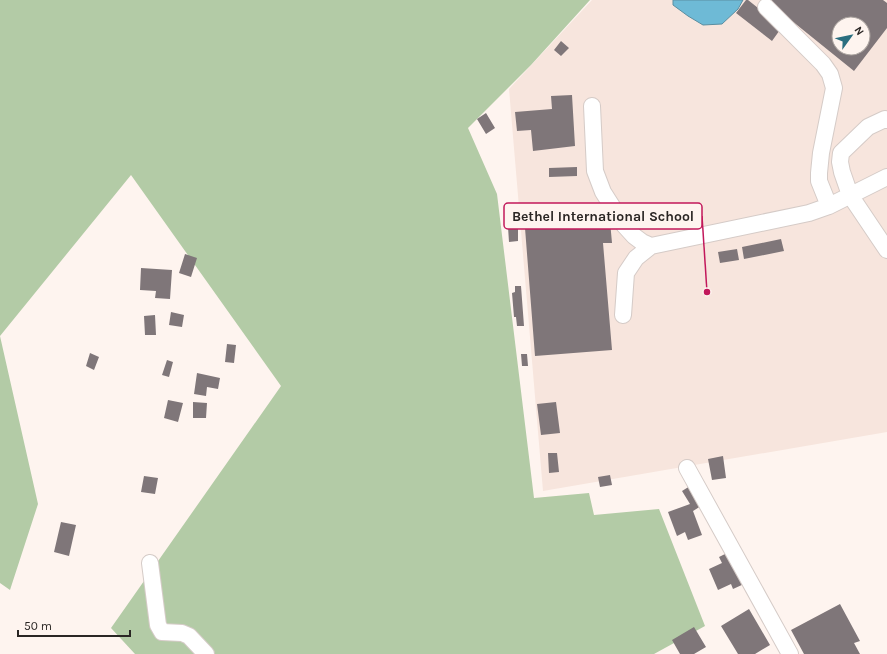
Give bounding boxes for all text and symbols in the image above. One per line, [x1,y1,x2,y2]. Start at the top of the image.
north arrow [831,16,871,56]
text: N [851,24,867,38]
callout: Bethel International School [504,203,702,229]
text: Bethel International School [512,208,694,225]
scale bar [18,612,130,638]
text: 50 m [24,619,52,633]

